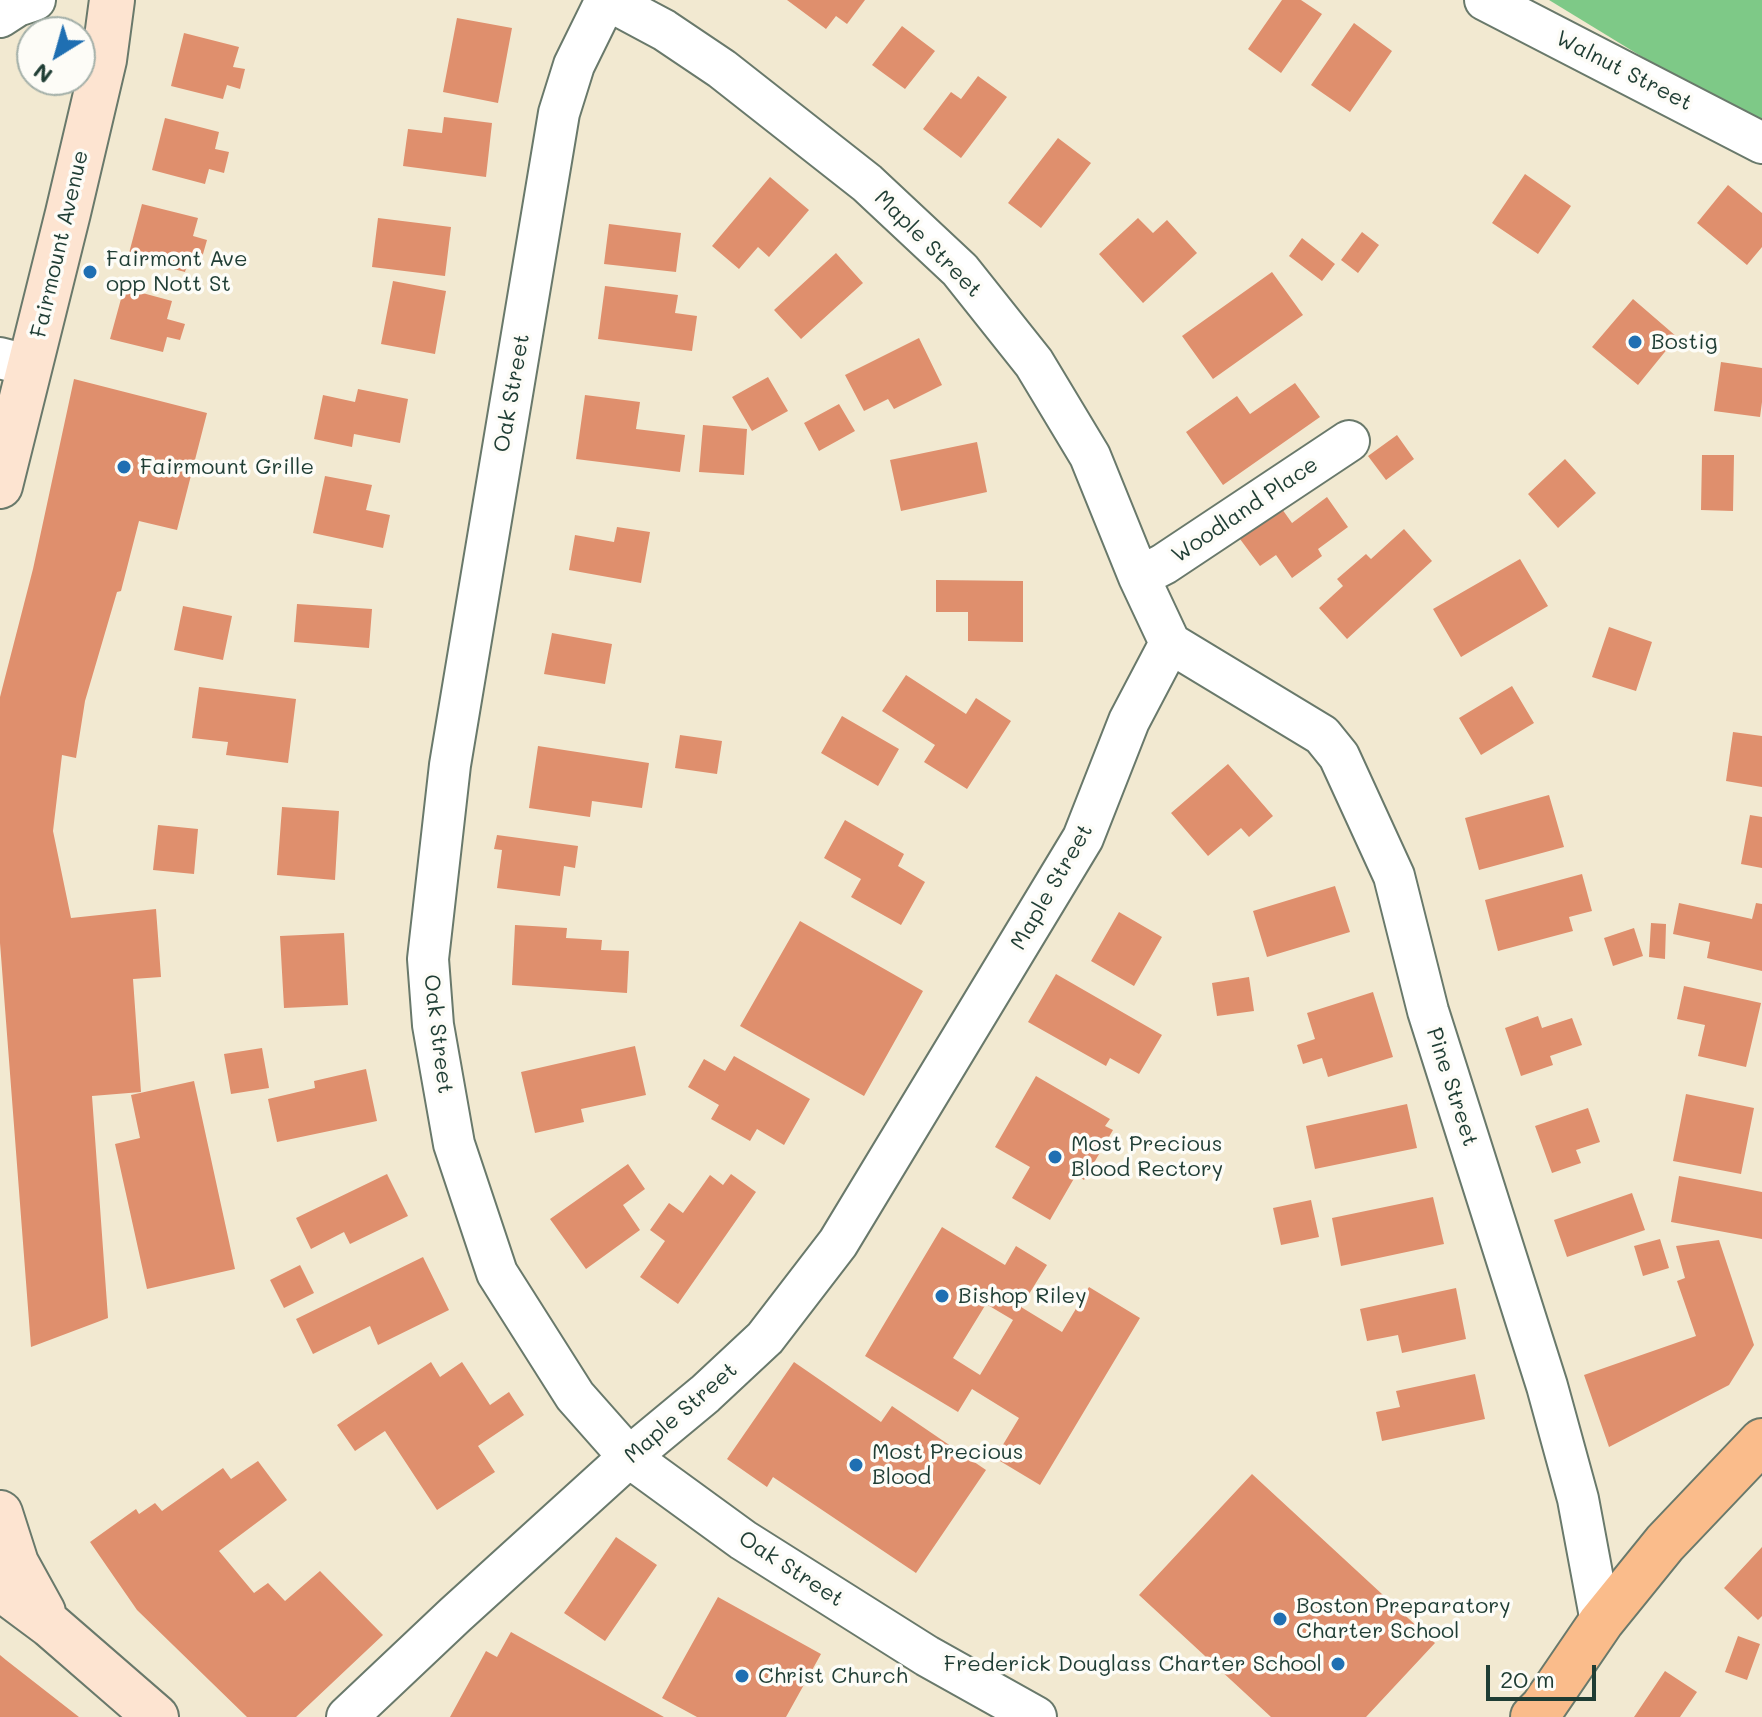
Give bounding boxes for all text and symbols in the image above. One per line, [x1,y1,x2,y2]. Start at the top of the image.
north arrow [16,16,96,96]
street label: Walnut Street [1551,25,1697,117]
text: N [27,57,58,91]
street label: Fairmount Avenue [26,148,94,340]
street label: Maple Street [869,185,987,303]
place label: Fairmont Ave opp Nott St [106,246,248,298]
marker: Fairmont Ave opp Nott St [81,263,99,281]
place label: Bostig [1651,329,1718,355]
street label: Oak Street [489,332,535,454]
marker: Bostig [1626,333,1644,351]
street label: Woodland Place [1167,451,1323,569]
place label: Fairmount Grille [140,454,314,480]
marker: Fairmount Grille [115,458,133,476]
street label: Maple Street [1005,819,1099,955]
street label: Oak Street [418,973,458,1095]
street label: Pine Street [1420,1024,1484,1150]
place label: Most Precious Blood Rectory [1071,1131,1223,1182]
marker: Most Precious Blood Rectory [1046,1148,1064,1166]
place label: Bishop Riley [958,1283,1087,1309]
marker: Bishop Riley [933,1287,951,1305]
street label: Maple Street [619,1357,743,1469]
place label: Most Precious Blood [872,1439,1024,1490]
marker: Most Precious Blood [847,1456,865,1474]
street label: Oak Street [734,1525,848,1613]
place label: Boston Preparatory Charter School [1296,1593,1511,1644]
marker: Boston Preparatory Charter School [1271,1610,1289,1628]
scale bar [1490,1649,1600,1699]
place label: Frederick Douglass Charter School [944,1651,1322,1677]
marker: Frederick Douglass Charter School [1329,1655,1347,1673]
place label: Christ Church [758,1663,908,1689]
text: 20 m [1500,1663,1555,1694]
marker: Christ Church [733,1667,751,1685]

